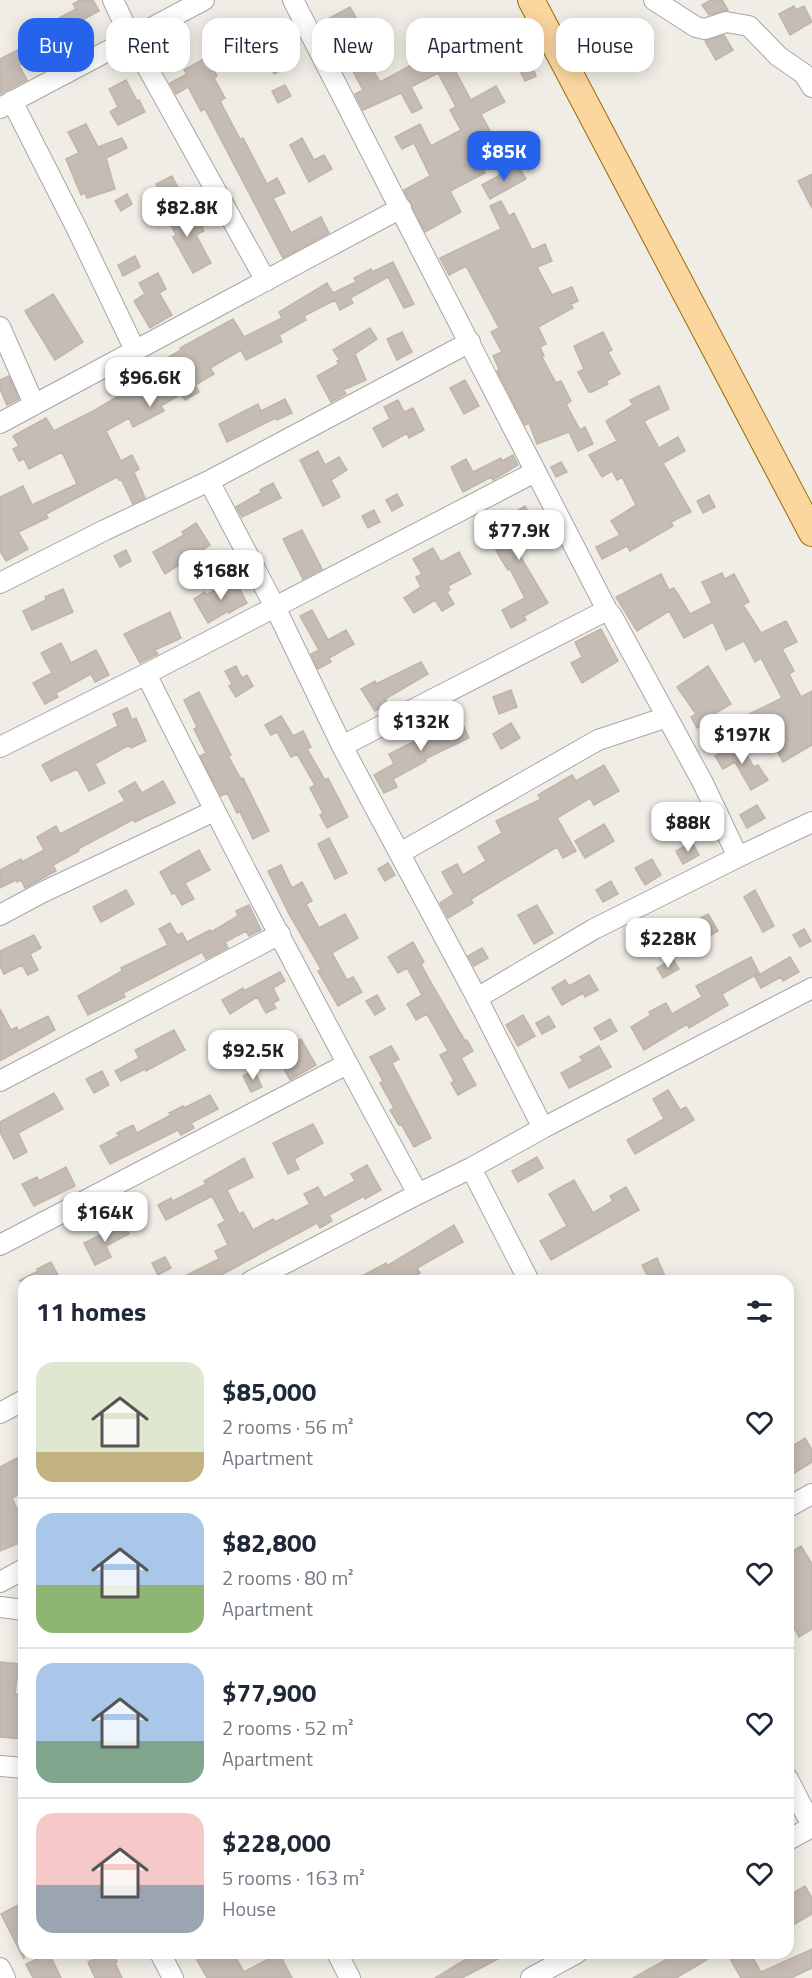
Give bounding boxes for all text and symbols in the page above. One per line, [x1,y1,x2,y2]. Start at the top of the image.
chip: Buy [18,18,94,72]
chip: Rent [106,18,190,72]
chip: Filters [202,18,300,72]
chip: New [312,18,394,72]
chip: Apartment [406,18,544,72]
chip: House [556,18,654,72]
pin: $85K [468,131,540,182]
text: $85K [481,135,527,166]
pin: $82.8K [138,187,236,238]
text: $82.8K [156,191,218,222]
pin: $96.6K [101,357,199,408]
text: $96.6K [119,361,181,392]
pin: $77.9K [470,510,568,561]
text: $77.9K [488,514,550,545]
pin: $168K [179,550,263,601]
text: $168K [193,554,249,585]
pin: $132K [379,701,463,752]
text: $132K [393,705,449,736]
pin: $197K [700,714,784,765]
text: $197K [714,718,770,749]
pin: $88K [652,802,724,853]
text: $88K [665,806,711,837]
pin: $228K [626,918,710,969]
text: $228K [640,922,696,953]
pin: $92.5K [204,1030,302,1081]
text: $92.5K [222,1034,284,1065]
pin: $164K [63,1192,147,1243]
text: $164K [77,1196,133,1227]
text: 11 homes [36,1292,146,1331]
icon: filters [743,1295,776,1328]
text: $85,000 [222,1372,316,1411]
icon: home [84,1386,156,1458]
icon: heart [743,1406,776,1439]
text: 2 rooms · 56 m² [222,1411,354,1442]
text: Apartment [222,1442,313,1473]
text: $82,800 [222,1523,316,1562]
icon: home [84,1537,156,1609]
icon: heart [743,1557,776,1590]
text: 2 rooms · 80 m² [222,1562,354,1593]
text: Apartment [222,1593,313,1624]
text: $77,900 [222,1673,316,1712]
icon: home [84,1687,156,1759]
icon: heart [743,1707,776,1740]
text: 2 rooms · 52 m² [222,1712,354,1743]
text: Apartment [222,1743,313,1774]
text: $228,000 [222,1823,331,1862]
icon: home [84,1837,156,1909]
icon: heart [743,1857,776,1890]
text: 5 rooms · 163 m² [222,1862,365,1893]
text: House [222,1893,276,1924]

